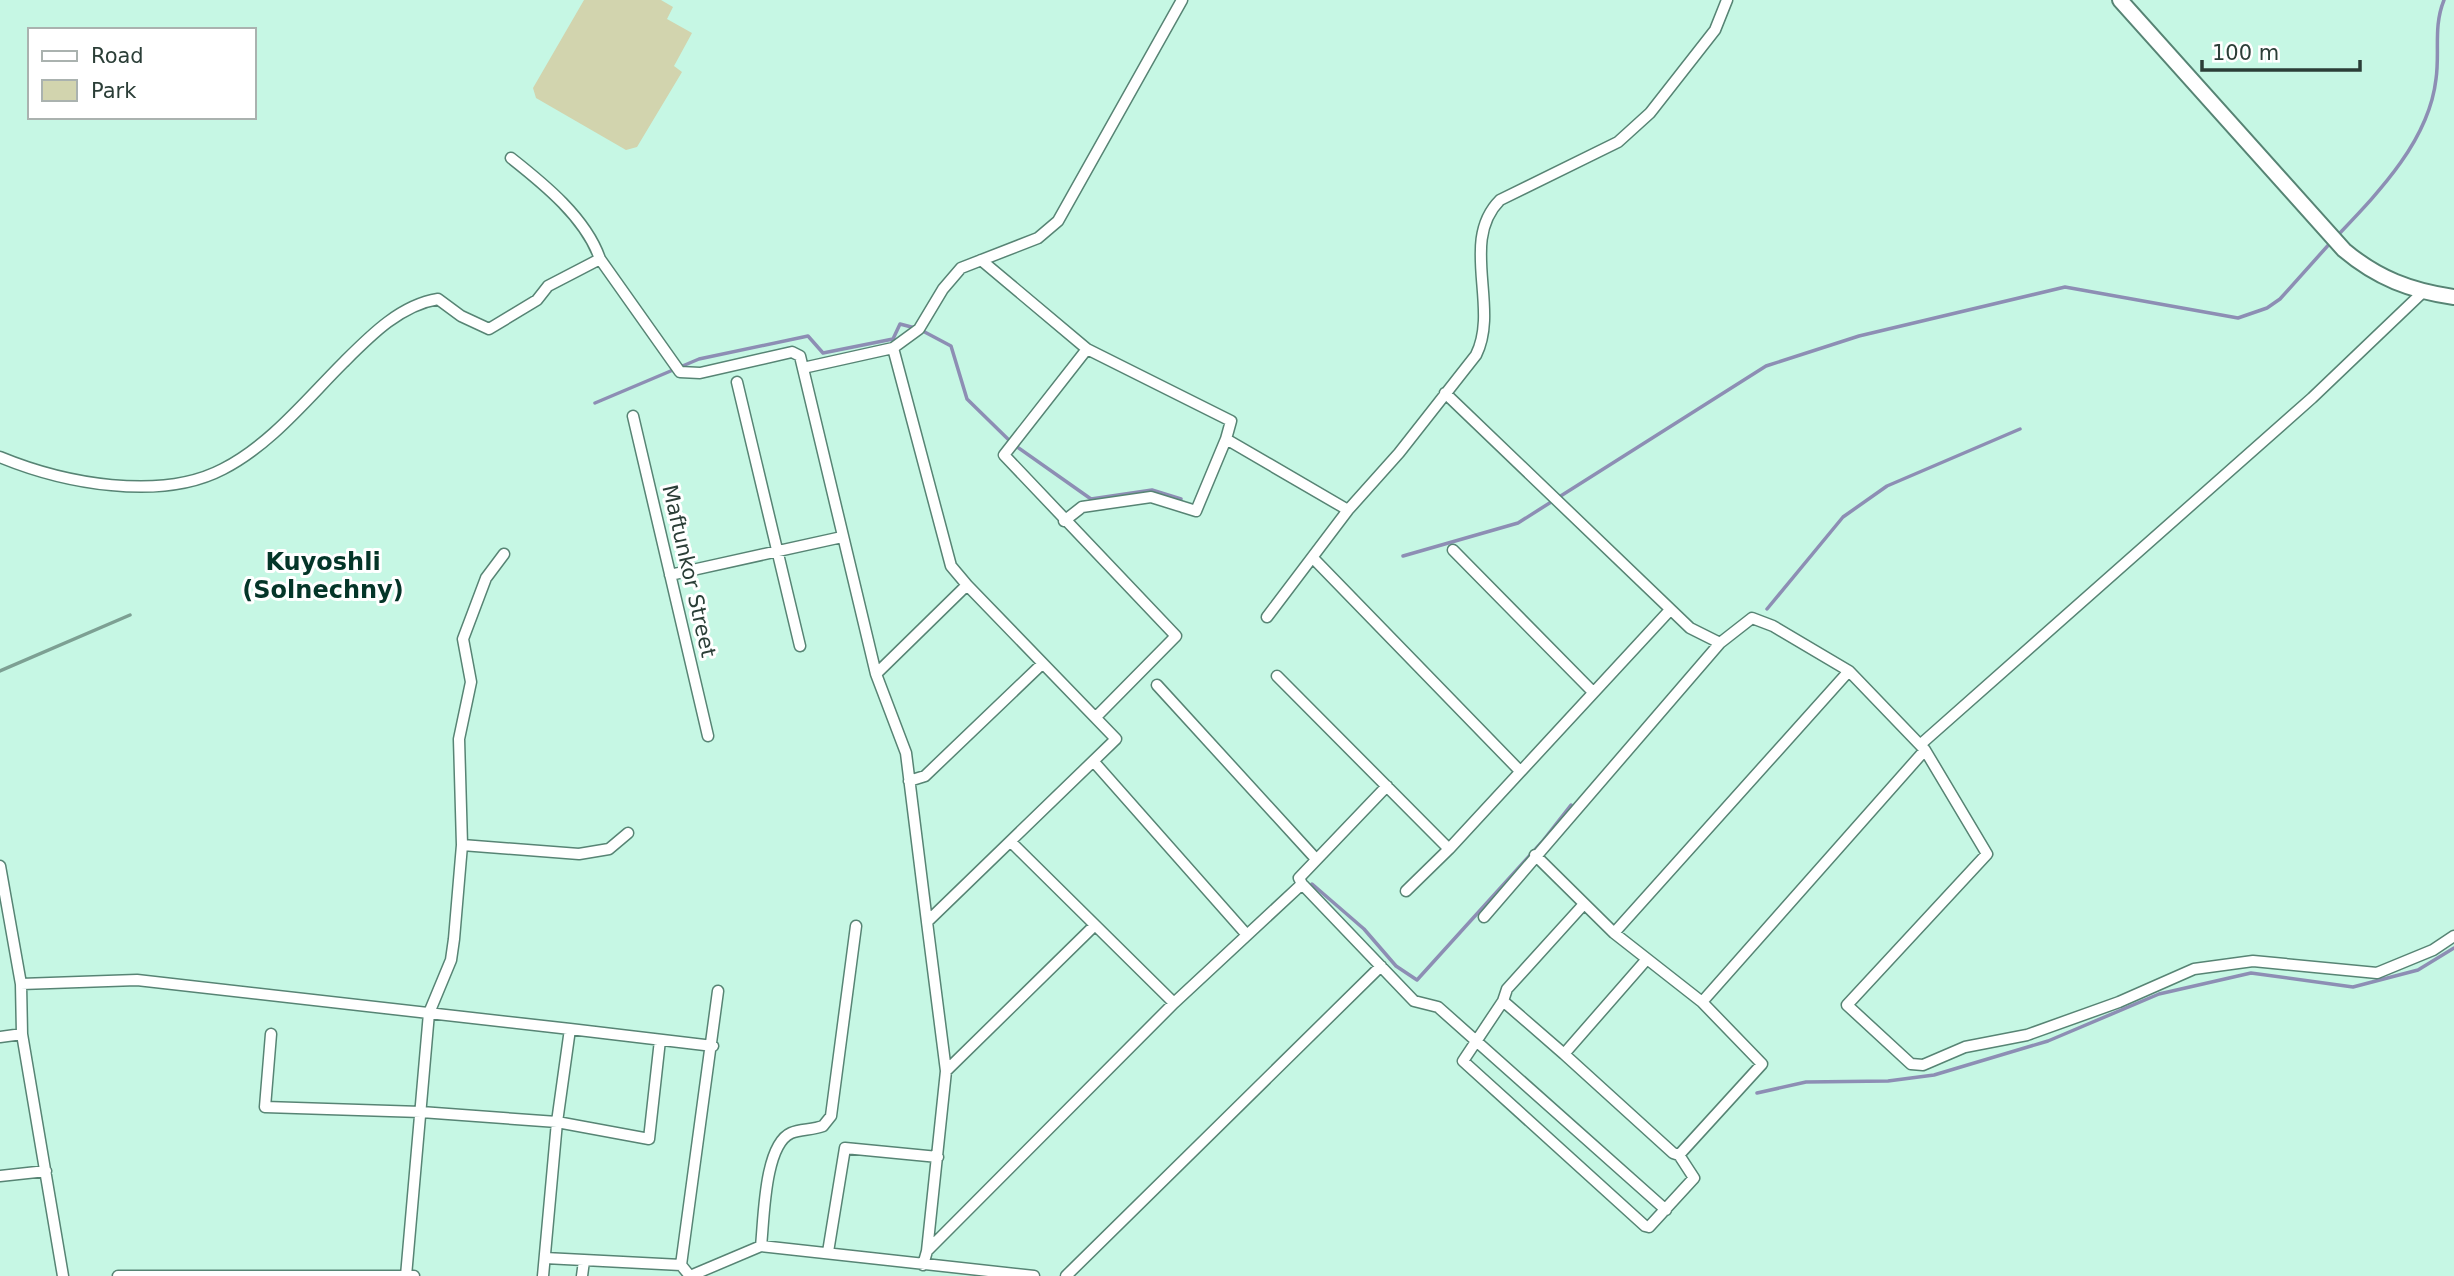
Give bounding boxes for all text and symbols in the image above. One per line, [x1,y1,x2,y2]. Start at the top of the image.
legend [28,28,256,119]
scale bar [2202,28,2360,72]
text: 100 m [2212,41,2279,65]
text: Road [91,44,144,68]
text: Park [91,79,137,103]
street label: Maftunkor Street [657,482,721,660]
district label: Kuyoshli (Solnechny) [242,548,404,604]

